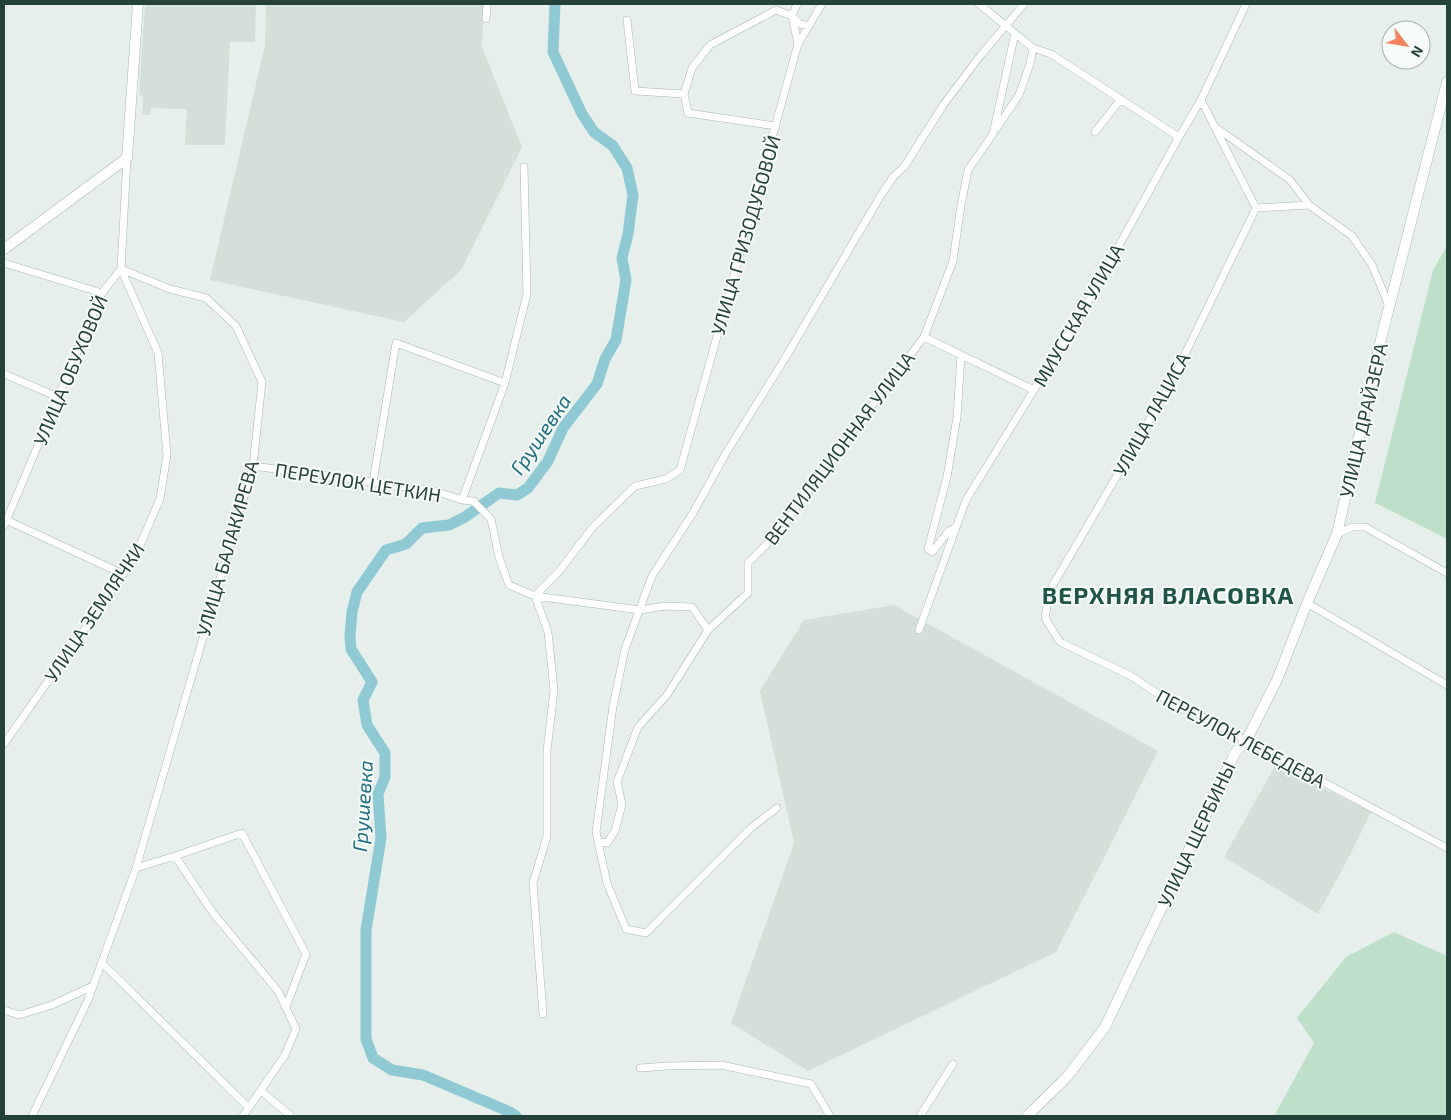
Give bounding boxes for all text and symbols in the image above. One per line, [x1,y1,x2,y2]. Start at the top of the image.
north arrow [1381,20,1431,70]
text: N [1408,43,1427,61]
street label: УЛИЦА ГРИЗОДУБОВОЙ [705,132,785,338]
street label: МИУССКАЯ УЛИЦА [1028,239,1128,391]
street label: УЛИЦА ОБУХОВОЙ [28,291,112,449]
street label: УЛИЦА ДРАЙЗЕРА [1334,340,1392,500]
street label: ВЕНТИЛЯЦИОННАЯ УЛИЦА [759,347,919,549]
street label: УЛИЦА ЛАЦИСА [1108,348,1195,480]
water label: Грушевка [504,389,576,479]
street label: УЛИЦА БАЛАКИРЕВА [191,457,263,639]
street label: ПЕРЕУЛОК ЦЕТКИН [273,458,443,506]
street label: УЛИЦА ЗЕМЛЯЧКИ [39,538,149,686]
district label: ВЕРХНЯЯ ВЛАСОВКА [1042,580,1294,609]
street label: ПЕРЕУЛОК ЛЕБЕДЕВА [1153,684,1330,792]
street label: УЛИЦА ЩЕРБИНЫ [1152,758,1240,910]
water label: Грушевка [347,759,377,853]

